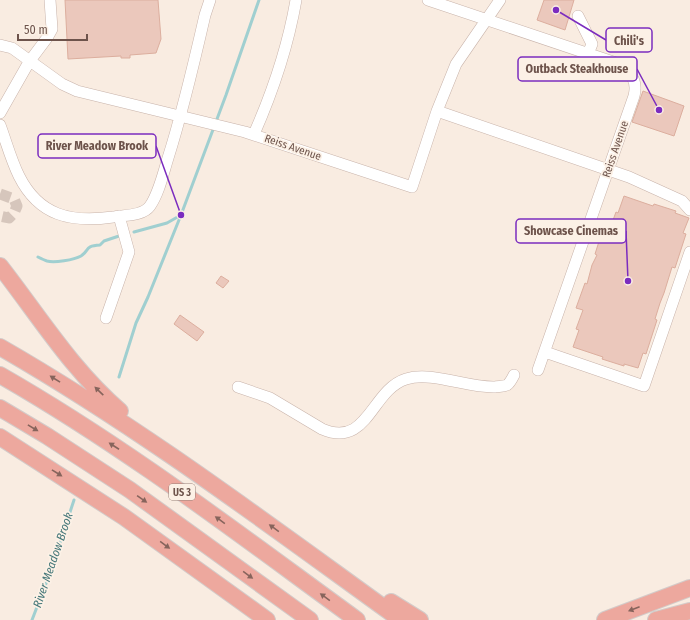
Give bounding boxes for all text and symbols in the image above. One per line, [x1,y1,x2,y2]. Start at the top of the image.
scale bar [18,16,87,42]
text: 50 m [24,23,48,37]
callout: Chili's [606,28,652,52]
text: Chili's [614,34,645,48]
callout: Outback Steakhouse [518,57,637,81]
text: Outback Steakhouse [526,62,628,76]
street label: Reiss Avenue [600,119,631,179]
street label: Reiss Avenue [263,132,323,163]
callout: River Meadow Brook [38,134,156,158]
text: River Meadow Brook [46,139,149,153]
callout: Showcase Cinemas [516,219,626,243]
text: Showcase Cinemas [524,224,619,238]
one-way arrow [50,376,61,383]
one-way arrow [94,386,104,396]
one-way arrow [27,424,39,431]
one-way arrow [108,442,119,450]
one-way arrow [51,469,63,476]
road number: US 3 [169,484,195,500]
one-way arrow [137,495,148,503]
water label: River Meadow Brook [30,510,76,610]
one-way arrow [215,517,225,525]
one-way arrow [269,524,279,532]
one-way arrow [159,541,170,549]
one-way arrow [242,571,253,579]
one-way arrow [320,593,330,601]
one-way arrow [627,606,639,612]

